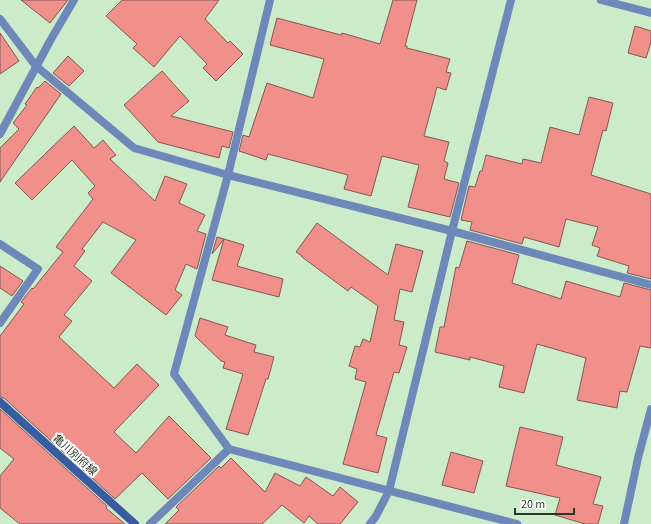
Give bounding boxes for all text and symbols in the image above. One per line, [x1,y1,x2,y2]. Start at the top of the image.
street label: 亀川別府線 [50,431,100,479]
scale bar [515,490,574,516]
text: 20 m [521,496,545,513]

